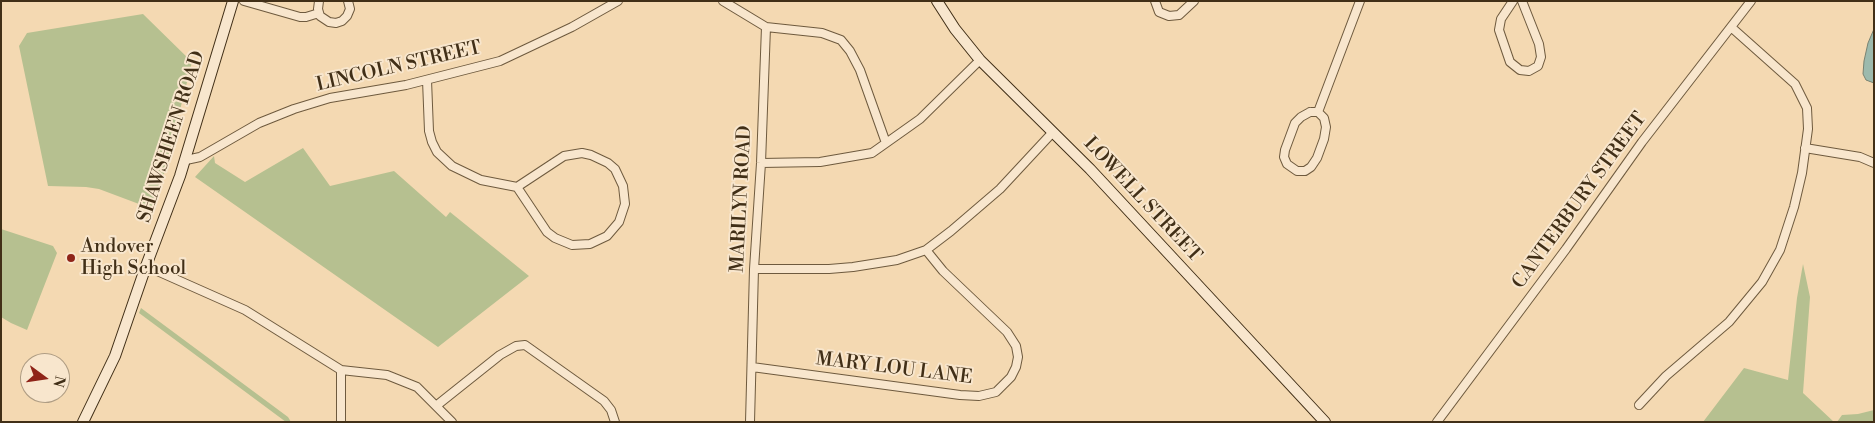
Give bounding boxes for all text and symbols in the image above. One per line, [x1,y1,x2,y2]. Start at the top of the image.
street label: LINCOLN STREET [314,37,484,97]
street label: SHAWSHEEN ROAD [133,48,211,226]
street label: CANTERBURY STREET [1508,108,1652,294]
street label: MARILYN ROAD [727,125,757,273]
street label: LOWELL STREET [1078,133,1206,267]
place label: Andover High School [81,236,186,280]
marker: Andover High School [65,252,77,264]
street label: MARY LOU LANE [814,348,974,390]
north arrow [20,353,70,403]
text: N [49,374,69,389]

